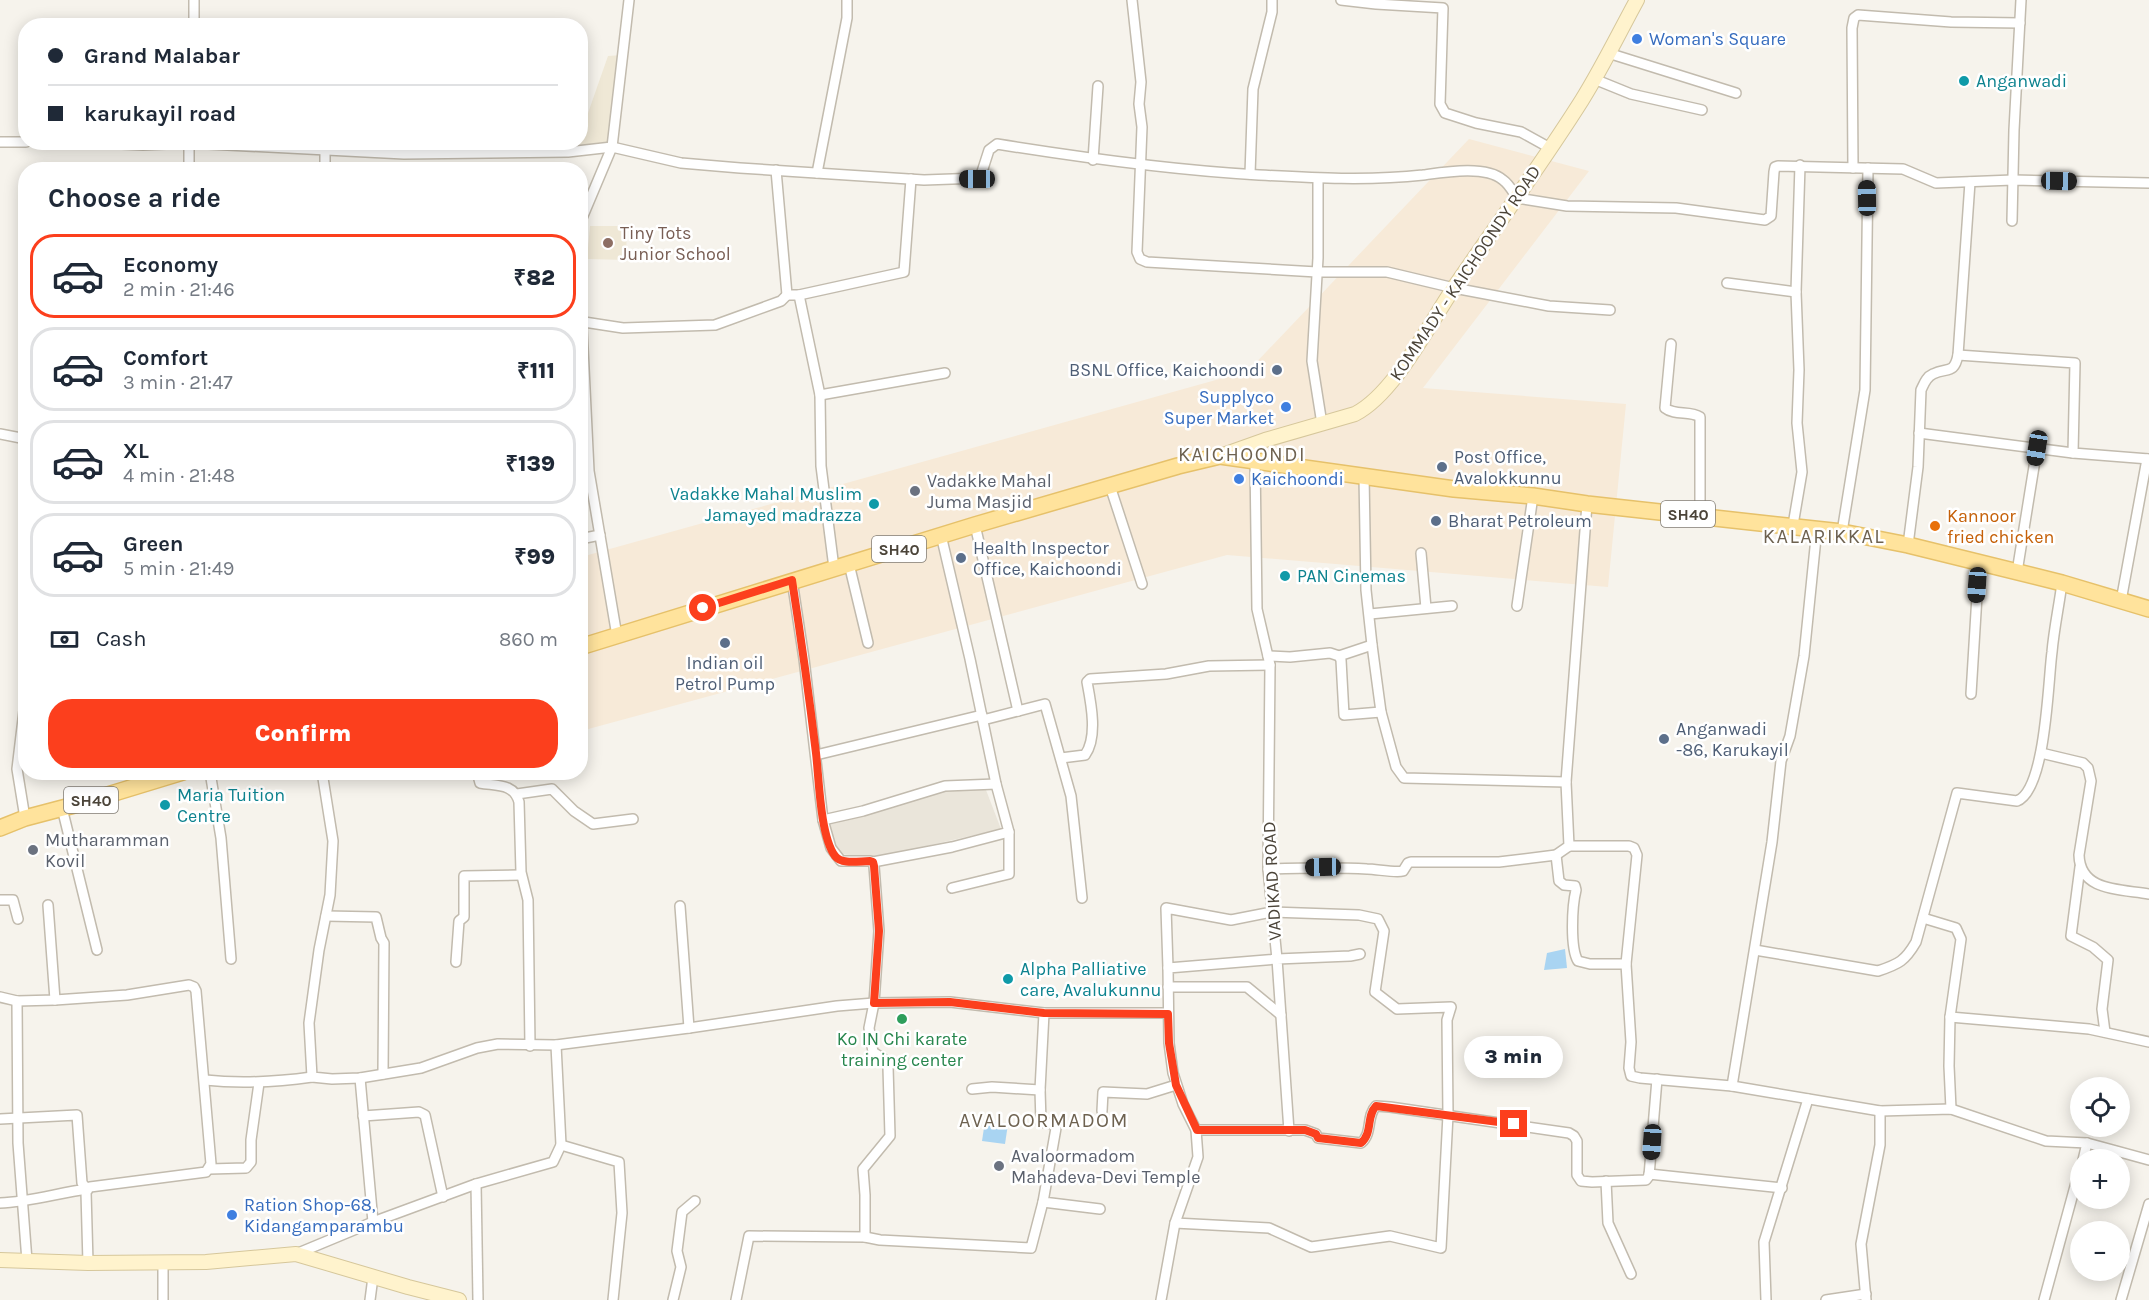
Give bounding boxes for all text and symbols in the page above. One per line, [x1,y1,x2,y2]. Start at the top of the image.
place label: Woman's Square [1649,28,1786,50]
marker: Woman's Square [1630,32,1644,46]
text: Grand Malabar [84,43,240,69]
place label: Anganwadi [1976,70,2067,92]
marker: Anganwadi [1957,74,1971,88]
text: karukayil road [84,101,236,127]
street label: KOMMADY - KAICHOONDY ROAD [1385,161,1545,385]
car [959,170,995,188]
car [2041,172,2077,190]
car [1858,180,1876,216]
text: Choose a ride [48,182,221,214]
place label: Tiny Tots Junior School [620,222,731,265]
marker: Tiny Tots Junior School [601,236,615,250]
icon: car [51,249,105,303]
text: Economy [123,252,218,278]
text: ₹82 [514,265,555,291]
text: 2 min · 21:46 [123,278,235,301]
icon: car [51,342,105,396]
text: Comfort [123,345,208,371]
text: ₹111 [517,358,555,384]
place label: BSNL Office, Kaichoondi [1069,359,1265,381]
marker: BSNL Office, Kaichoondi [1270,363,1284,377]
text: 3 min · 21:47 [123,371,233,394]
place label: Supplyco Super Market [1164,386,1274,429]
marker: Supplyco Super Market [1279,400,1293,414]
car [2025,429,2049,467]
icon: car [51,435,105,489]
text: XL [123,438,149,464]
district label: KAICHOONDI [1178,443,1306,466]
place label: Post Office, Avalokkunnu [1454,446,1562,489]
text: ₹139 [505,451,555,477]
marker: Post Office, Avalokkunnu [1435,460,1449,474]
text: 4 min · 21:48 [123,464,235,487]
place label: Kaichoondi [1251,468,1344,490]
place label: Vadakke Mahal Juma Masjid [927,470,1052,513]
marker: Kaichoondi [1232,472,1246,486]
place label: Vadakke Mahal Muslim Jamayed madrazza [670,483,862,526]
marker: Vadakke Mahal Juma Masjid [908,484,922,498]
marker: Vadakke Mahal Muslim Jamayed madrazza [867,497,881,511]
road number: SH40 [1661,501,1715,527]
place label: Kannoor fried chicken [1947,505,2054,548]
place label: Bharat Petroleum [1448,510,1592,532]
marker: Bharat Petroleum [1429,514,1443,528]
marker: Kannoor fried chicken [1928,519,1942,533]
district label: KALARIKKAL [1763,525,1885,548]
icon: car [51,528,105,582]
text: Green [123,531,184,557]
road number: SH40 [872,536,926,562]
place label: Health Inspector Office, Kaichoondi [973,537,1122,580]
text: ₹99 [514,544,555,570]
marker: Health Inspector Office, Kaichoondi [954,551,968,565]
text: 5 min · 21:49 [123,557,234,580]
place label: PAN Cinemas [1297,565,1406,587]
car [1967,566,1987,604]
marker: PAN Cinemas [1278,569,1292,583]
route start [689,594,716,621]
icon: cash [48,623,81,656]
text: Cash [96,626,146,652]
text: 860 m [499,628,558,651]
marker: Indian oil Petrol Pump [718,636,732,650]
place label: Indian oil Petrol Pump [675,652,775,695]
button: Confirm [48,699,558,768]
place label: Anganwadi -86, Karukayil [1676,718,1789,761]
marker: Anganwadi -86, Karukayil [1657,732,1671,746]
place label: Maria Tuition Centre [177,784,285,827]
road number: SH40 [64,787,118,813]
marker: Maria Tuition Centre [158,798,172,812]
street label: VADIKAD ROAD [1258,821,1286,941]
place label: Mutharamman Kovil [45,829,170,872]
marker: Mutharamman Kovil [26,843,40,857]
car [1305,858,1341,876]
place label: Alpha Palliative care, Avalukunnu [1020,958,1162,1001]
marker: Alpha Palliative care, Avalukunnu [1001,972,1015,986]
marker: Ko IN Chi karate training center [895,1012,909,1026]
place label: Ko IN Chi karate training center [837,1028,967,1071]
callout: 3 min [1464,1037,1564,1079]
text: 3 min [1485,1045,1542,1068]
map controls [2070,1077,2130,1281]
button: locate [2070,1077,2130,1137]
district label: AVALOORMADOM [959,1109,1129,1132]
route end [1500,1110,1527,1137]
car [1642,1123,1662,1161]
place label: Avaloormadom Mahadeva-Devi Temple [1011,1145,1200,1188]
button: + [2070,1149,2130,1209]
marker: Avaloormadom Mahadeva-Devi Temple [992,1159,1006,1173]
place label: Ration Shop-68, Kidangamparambu [244,1194,404,1237]
marker: Ration Shop-68, Kidangamparambu [225,1208,239,1222]
button: − [2070,1221,2130,1281]

